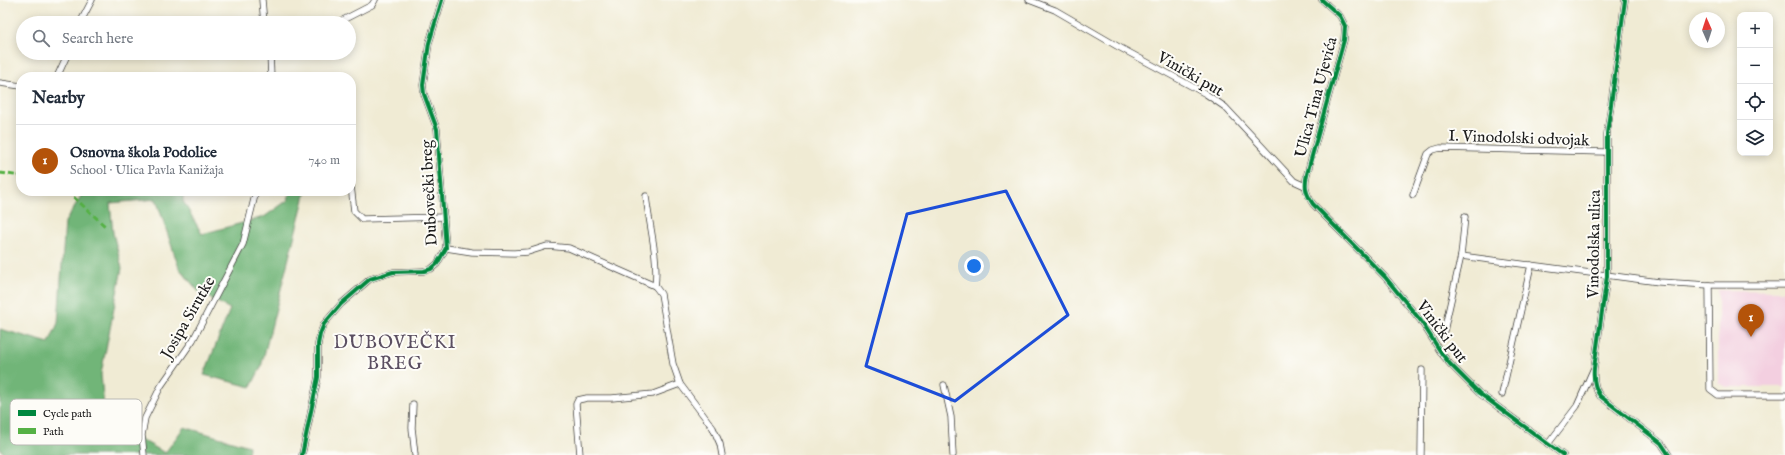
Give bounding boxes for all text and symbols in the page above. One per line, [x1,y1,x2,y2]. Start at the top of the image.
north arrow [1689,12,1725,48]
map controls [1737,12,1773,156]
button: + [1737,12,1773,48]
search box [16,16,356,60]
icon: search [30,27,52,49]
text: Search here [62,29,133,48]
street label: Ulica Tina Ujevića [1291,35,1343,160]
street label: Vinički put [1152,47,1227,102]
button: − [1737,48,1773,84]
button: locate [1737,84,1773,120]
text: Nearby [32,88,85,109]
button: layers [1737,120,1773,156]
street label: I. Vinodolski odvojak [1448,127,1590,151]
street label: Dubovečki breg [417,139,443,246]
text: Osnovna škola Podolice [70,143,217,162]
text: 1 [43,152,47,169]
text: 740 m [308,152,340,169]
text: School · Ulica Pavla Kanižaja [70,162,224,179]
street label: Vinodolska ulica [1584,189,1606,300]
your location [964,256,984,276]
street label: Josipa Sirutke [156,273,220,364]
street label: Vinički put [1411,296,1472,368]
pin: 1 [1738,304,1764,337]
district label: DUBOVEČKI BREG [334,330,457,376]
legend [10,399,142,445]
text: Cycle path [43,407,92,421]
text: Path [43,425,64,439]

